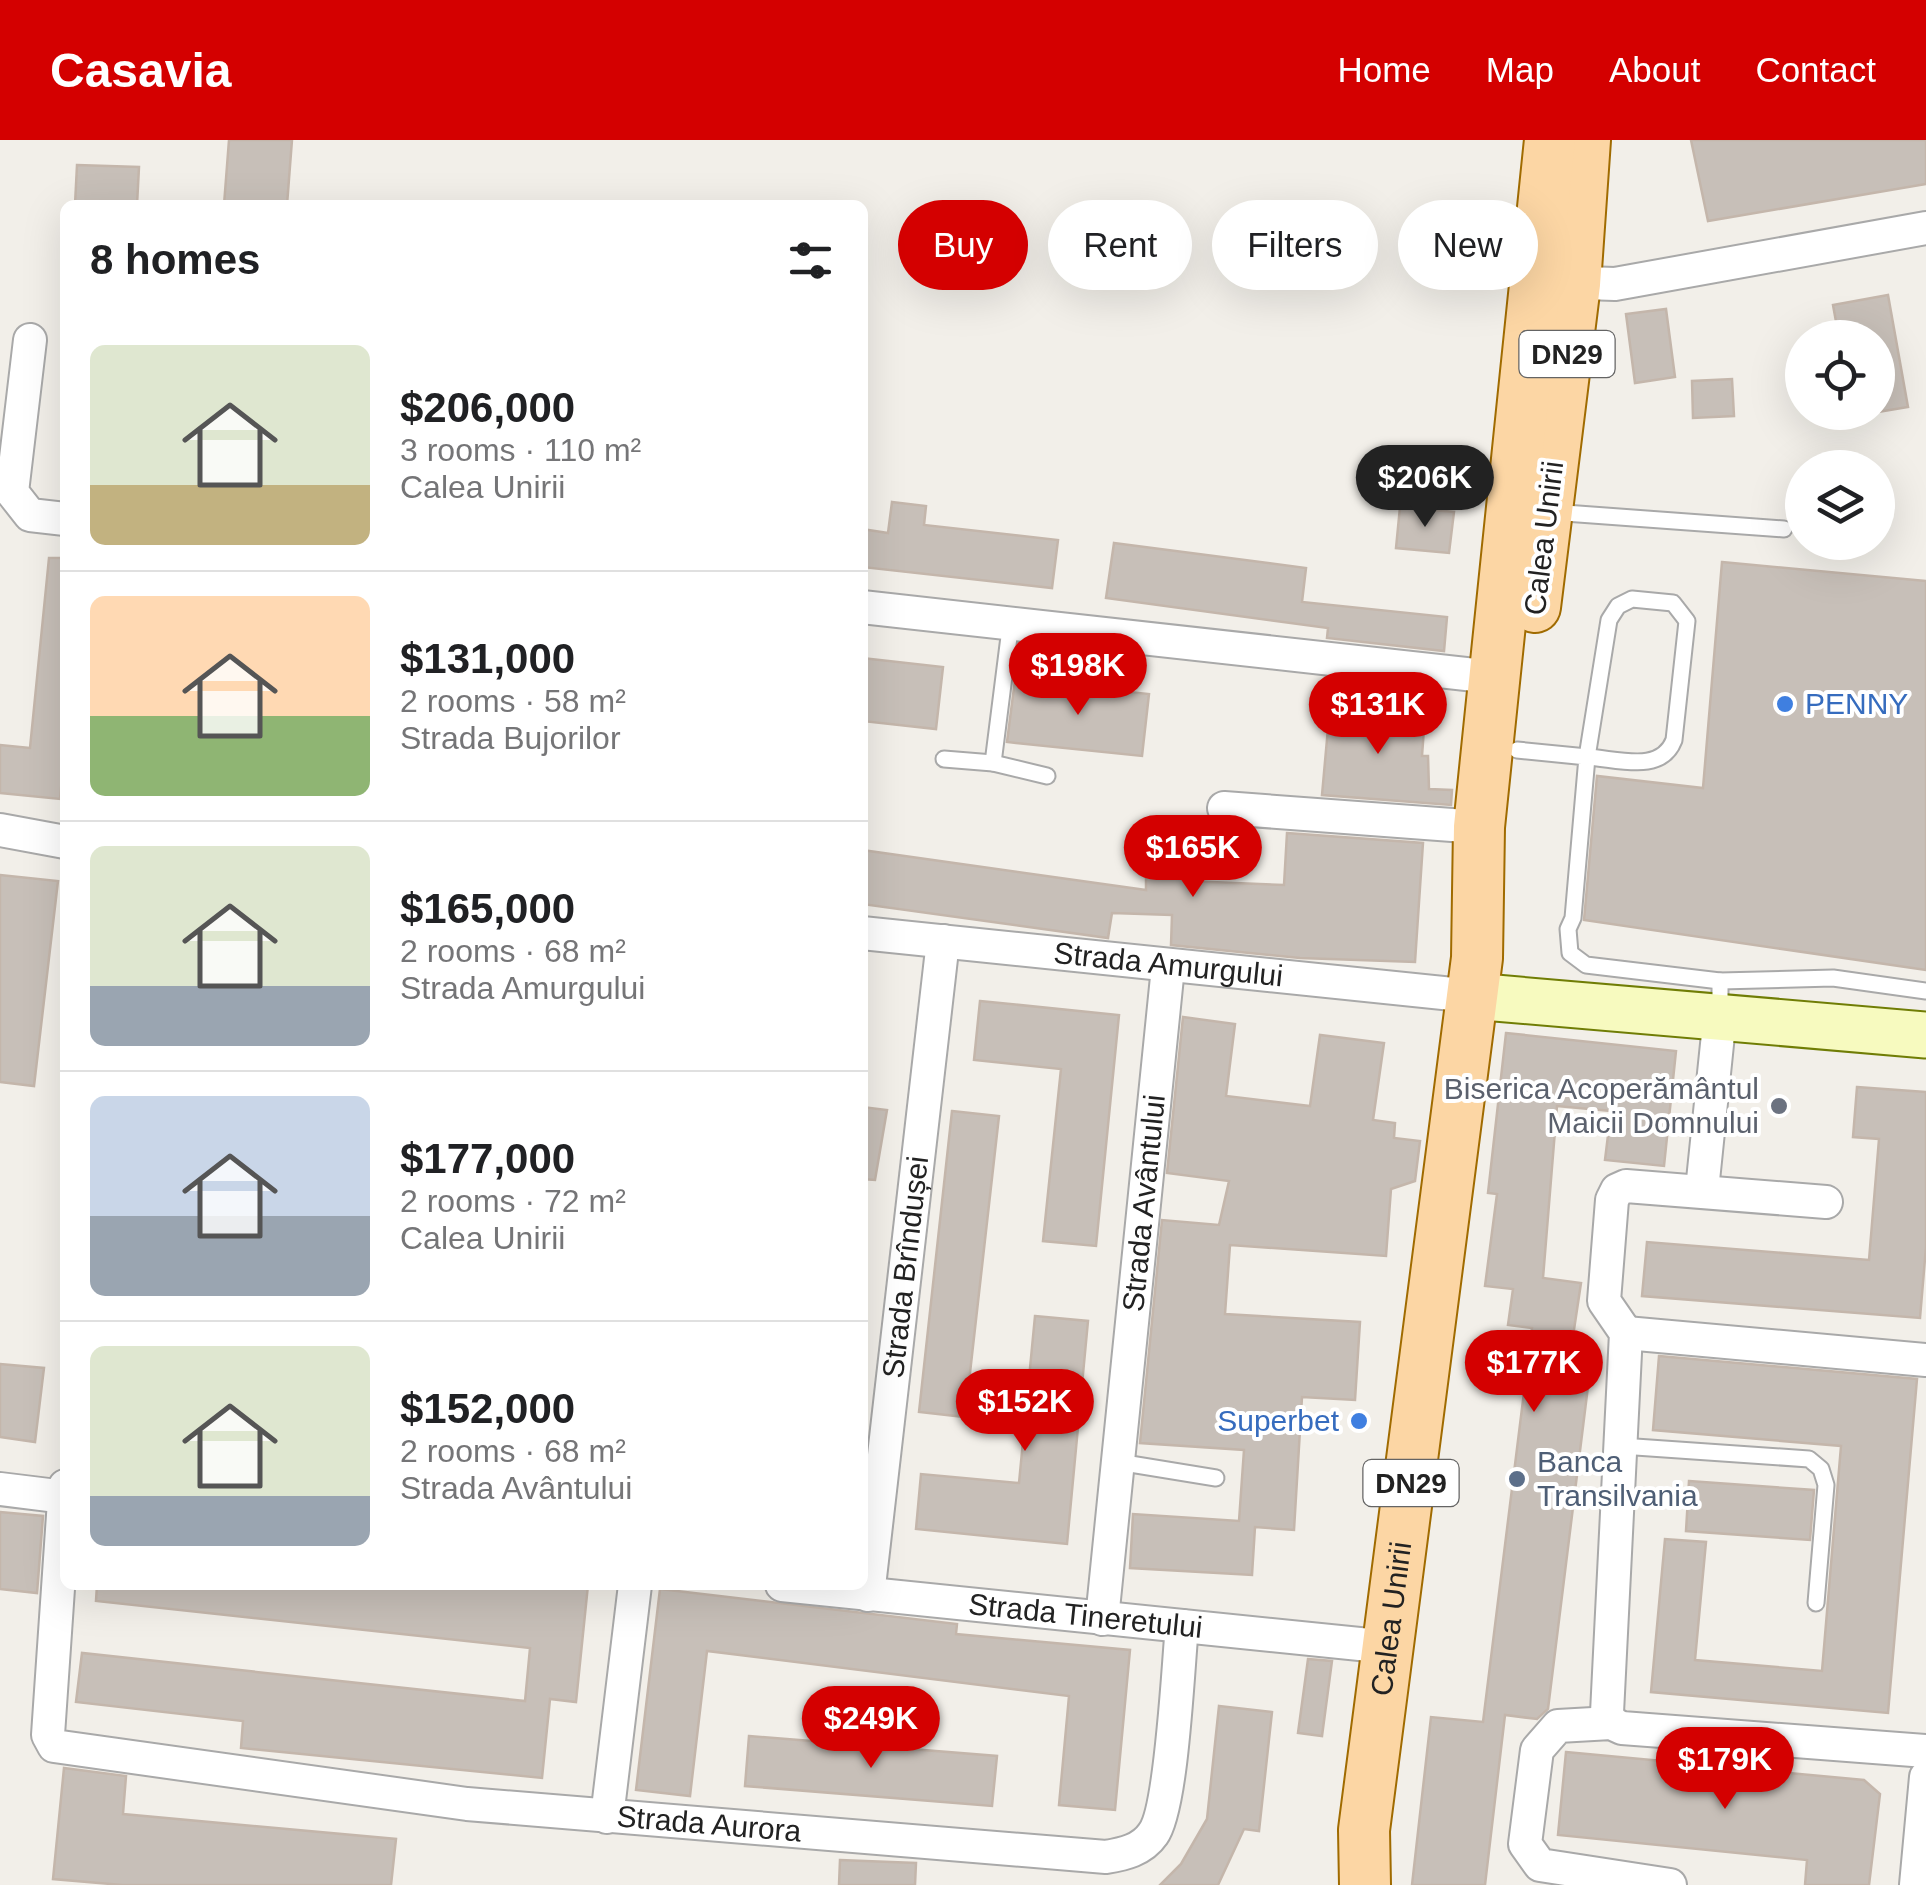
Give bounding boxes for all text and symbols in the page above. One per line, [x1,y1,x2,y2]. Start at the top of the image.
text: Casavia [50,44,231,97]
text: Home [1337,50,1431,89]
text: Map [1486,50,1554,89]
text: About [1609,50,1700,89]
text: Contact [1755,50,1876,89]
chip: Buy [898,200,1028,290]
chip: Rent [1048,200,1192,290]
chip: Filters [1212,200,1378,290]
chip: New [1398,200,1538,290]
icon: filters [783,233,838,288]
text: 8 homes [90,236,260,283]
map controls [1785,320,1895,560]
button: locate [1785,320,1895,430]
road number: DN29 [1520,331,1614,377]
text: $206,000 [400,384,575,431]
icon: home [170,385,290,505]
text: 3 rooms · 110 m² [400,432,641,468]
pin: $206K [1355,445,1495,530]
button: layers [1785,450,1895,560]
text: $206K [1378,459,1472,495]
street label: Calea Unirii [1518,459,1569,617]
text: Calea Unirii [400,469,565,505]
pin: $198K [1008,633,1148,718]
text: $131,000 [400,635,575,682]
icon: home [170,636,290,756]
text: $198K [1031,647,1125,683]
pin: $131K [1308,672,1448,757]
text: 2 rooms · 58 m² [400,683,626,719]
text: $131K [1331,686,1425,722]
place label: PENNY [1805,687,1908,720]
marker: PENNY [1774,693,1796,715]
text: Strada Bujorilor [400,720,621,756]
pin: $165K [1123,815,1263,900]
text: $165K [1146,829,1240,865]
text: $165,000 [400,885,575,932]
icon: home [170,886,290,1006]
text: 2 rooms · 68 m² [400,933,626,969]
street label: Strada Amurgului [1052,936,1285,992]
text: Strada Amurgului [400,970,645,1006]
place label: Biserica Acoperământul Maicii Domnului [1444,1072,1759,1139]
street label: Strada Avântului [1116,1093,1171,1313]
marker: Biserica Acoperământul Maicii Domnului [1768,1095,1790,1117]
text: $177,000 [400,1135,575,1182]
icon: home [170,1136,290,1256]
street label: Strada Brîndușei [876,1154,934,1380]
text: 2 rooms · 72 m² [400,1183,626,1219]
text: Calea Unirii [400,1220,565,1256]
pin: $177K [1464,1330,1604,1415]
text: $177K [1487,1344,1581,1380]
pin: $152K [955,1369,1095,1454]
text: $152K [978,1383,1072,1419]
text: $152,000 [400,1385,575,1432]
icon: home [170,1386,290,1506]
place label: Superbet [1217,1404,1340,1437]
marker: Superbet [1348,1410,1370,1432]
text: 2 rooms · 68 m² [400,1433,626,1469]
place label: Banca Transilvania [1537,1445,1698,1512]
road number: DN29 [1364,1460,1458,1506]
marker: Banca Transilvania [1506,1468,1528,1490]
text: Strada Avântului [400,1470,632,1506]
street label: Calea Unirii [1365,1540,1417,1698]
street label: Strada Tineretului [967,1587,1204,1644]
pin: $249K [801,1686,941,1771]
text: $249K [824,1700,918,1736]
pin: $179K [1655,1727,1795,1812]
text: $179K [1678,1741,1772,1777]
street label: Strada Aurora [615,1799,803,1848]

